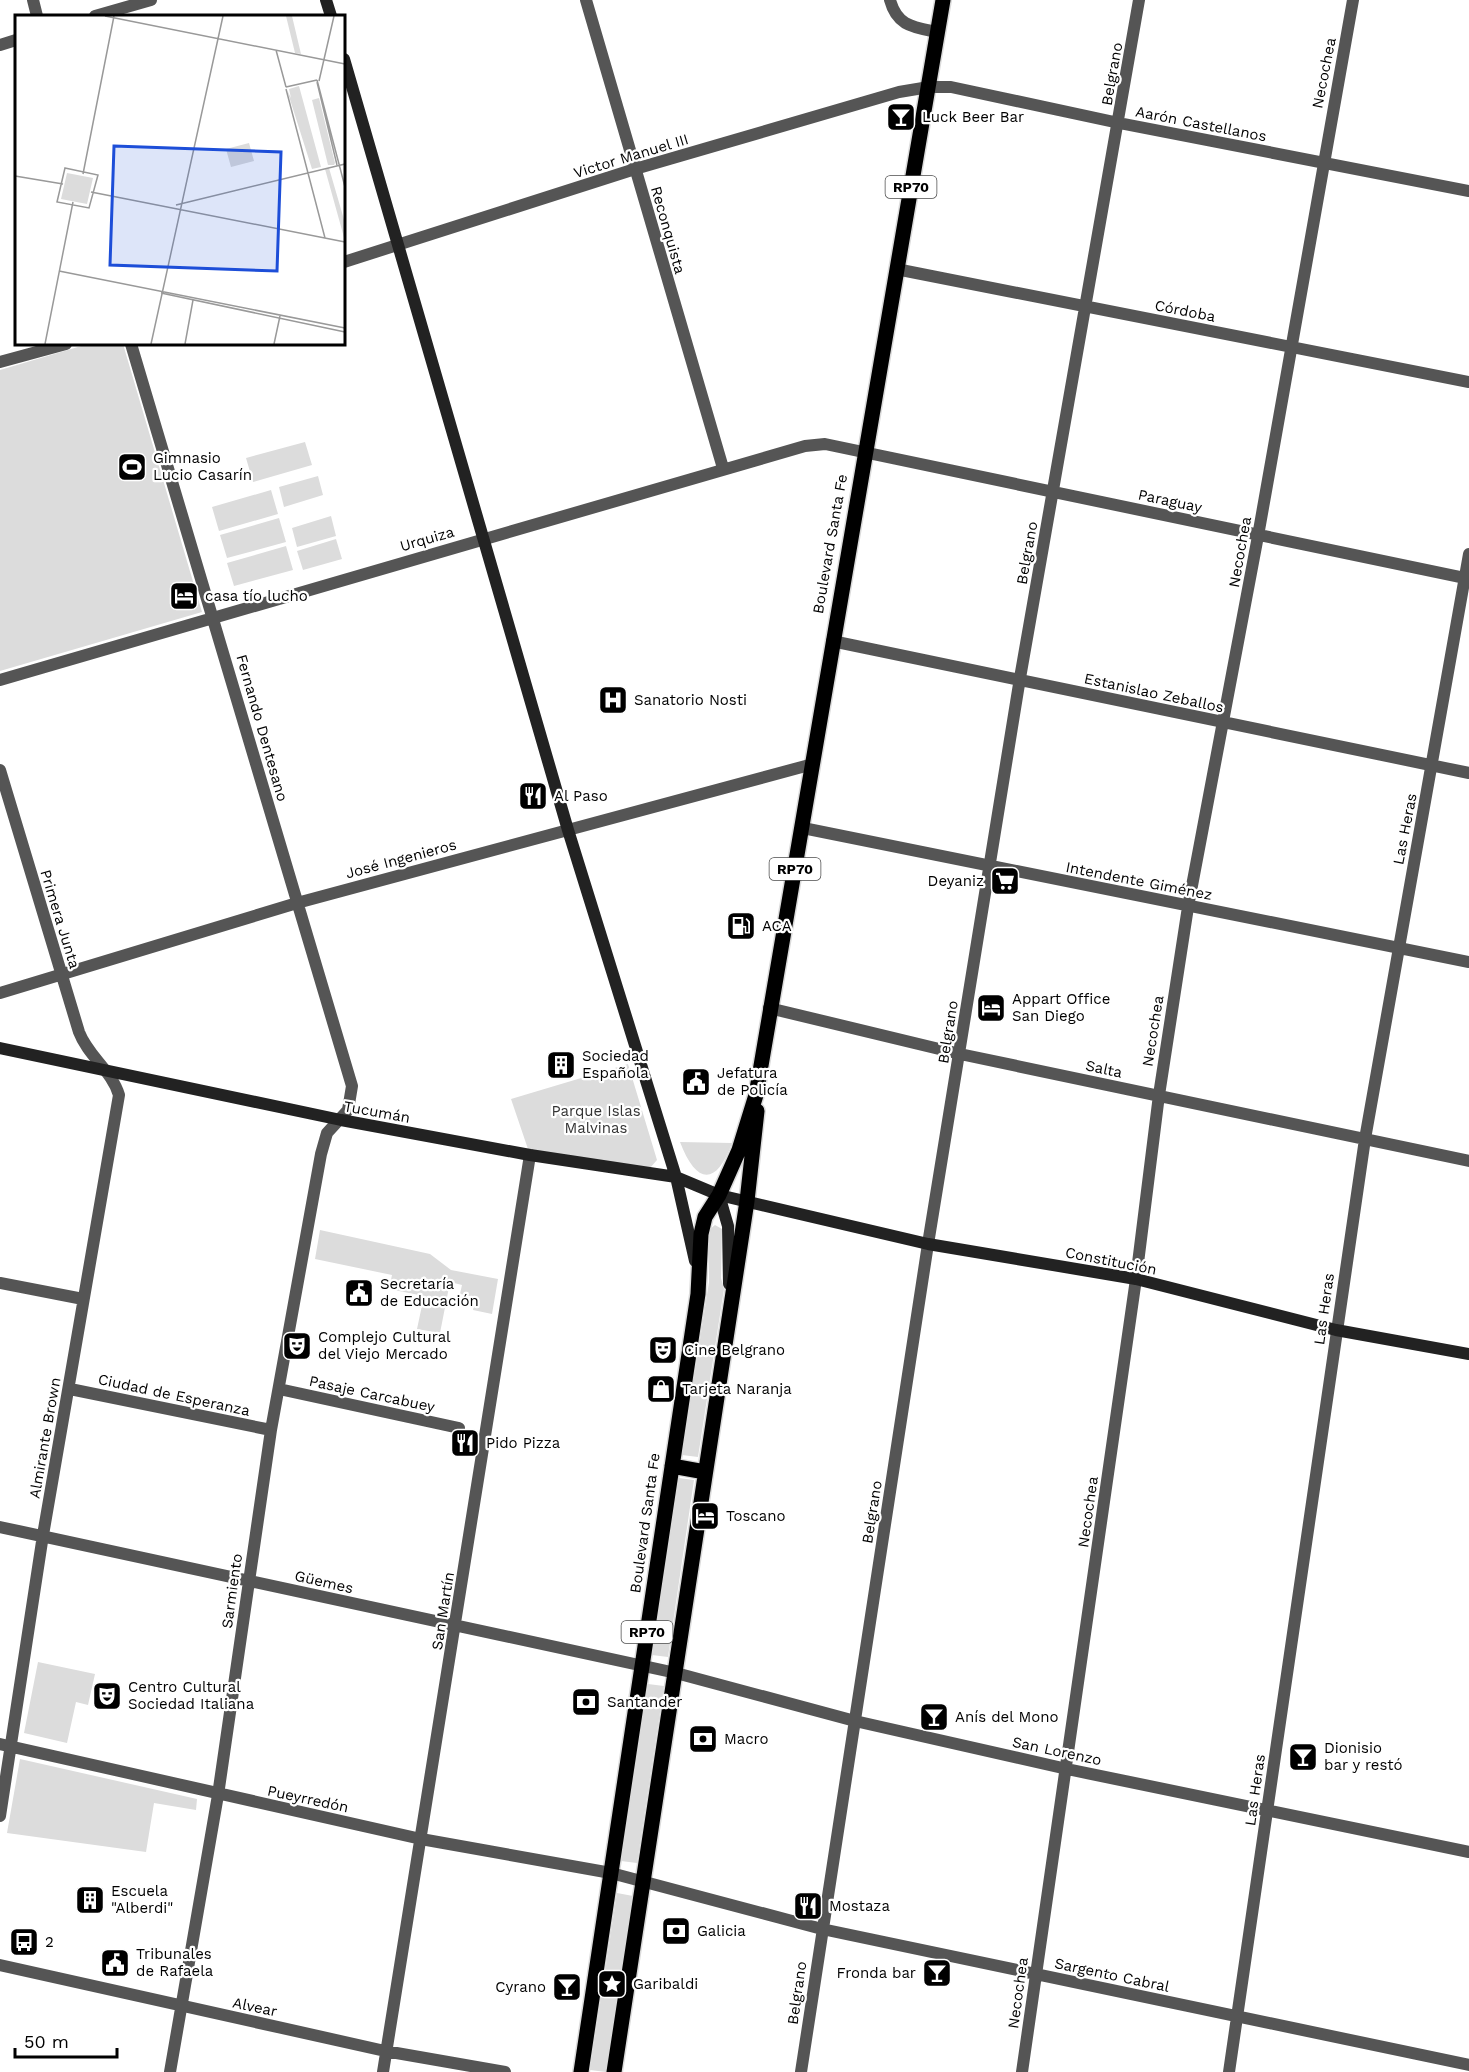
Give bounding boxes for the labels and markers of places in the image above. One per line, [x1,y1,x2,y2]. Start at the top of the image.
bar icon: Luck Beer Bar [885,101,917,133]
place label: Luck Beer Bar [922,108,1024,126]
place label: Gimnasio Lucio Casarín [153,449,252,484]
sports icon: Gimnasio Lucio Casarín [116,451,148,483]
hotel icon: casa tío lucho [168,580,200,612]
place label: casa tío lucho [205,587,308,605]
hospital icon: Sanatorio Nosti [597,684,629,716]
place label: Sanatorio Nosti [634,691,747,709]
restaurant icon: Al Paso [517,780,549,812]
place label: Al Paso [554,787,608,805]
supermarket icon: Deyaniz [989,865,1021,897]
place label: Deyaniz [928,872,984,890]
fuel station icon: ACA [725,910,757,942]
place label: ACA [762,917,792,935]
place label: Appart Office San Diego [1012,990,1110,1025]
hotel icon: Appart Office San Diego [975,992,1007,1024]
place label: Sociedad Española [582,1047,649,1082]
building icon: Sociedad Española [545,1049,577,1081]
place label: Jefatura de Policía [717,1064,788,1099]
public building icon: Jefatura de Policía [680,1066,712,1098]
place label: Secretaría de Educación [380,1275,479,1310]
public building icon: Secretaría de Educación [343,1277,375,1309]
place label: Complejo Cultural del Viejo Mercado [318,1328,451,1363]
theatre icon: Complejo Cultural del Viejo Mercado [281,1330,313,1362]
theatre icon: Cine Belgrano [647,1334,679,1366]
place label: Cine Belgrano [684,1341,785,1359]
shop icon: Tarjeta Naranja [645,1373,677,1405]
place label: Tarjeta Naranja [682,1380,792,1398]
restaurant icon: Pido Pizza [449,1427,481,1459]
place label: Pido Pizza [486,1434,561,1452]
hotel icon: Toscano [689,1500,721,1532]
place label: Toscano [726,1507,786,1525]
place label: Centro Cultural Sociedad Italiana [128,1678,255,1713]
theatre icon: Centro Cultural Sociedad Italiana [91,1680,123,1712]
bank icon: Santander [570,1686,602,1718]
place label: Santander [607,1693,682,1711]
bar icon: Anís del Mono [918,1701,950,1733]
place label: Anís del Mono [955,1708,1058,1726]
bank icon: Macro [687,1723,719,1755]
place label: Macro [724,1730,769,1748]
place label: Dionisio bar y restó [1324,1739,1403,1774]
bar icon: Dionisio bar y restó [1287,1741,1319,1773]
place label: Escuela "Alberdi" [111,1882,173,1917]
building icon: Escuela "Alberdi" [74,1884,106,1916]
restaurant icon: Mostaza [792,1890,824,1922]
place label: Mostaza [829,1897,890,1915]
bank icon: Galicia [660,1915,692,1947]
place label: Galicia [697,1922,746,1940]
bus stop icon: 2 [8,1926,40,1958]
place label: 2 [45,1933,54,1951]
place label: Tribunales de Rafaela [136,1945,214,1980]
public building icon: Tribunales de Rafaela [99,1947,131,1979]
bar icon: Fronda bar [921,1957,953,1989]
place label: Fronda bar [837,1964,916,1982]
place icon: Garibaldi [596,1968,628,2000]
bar icon: Cyrano [551,1971,583,2003]
place label: Garibaldi [633,1975,698,1993]
place label: Cyrano [495,1978,546,1996]

